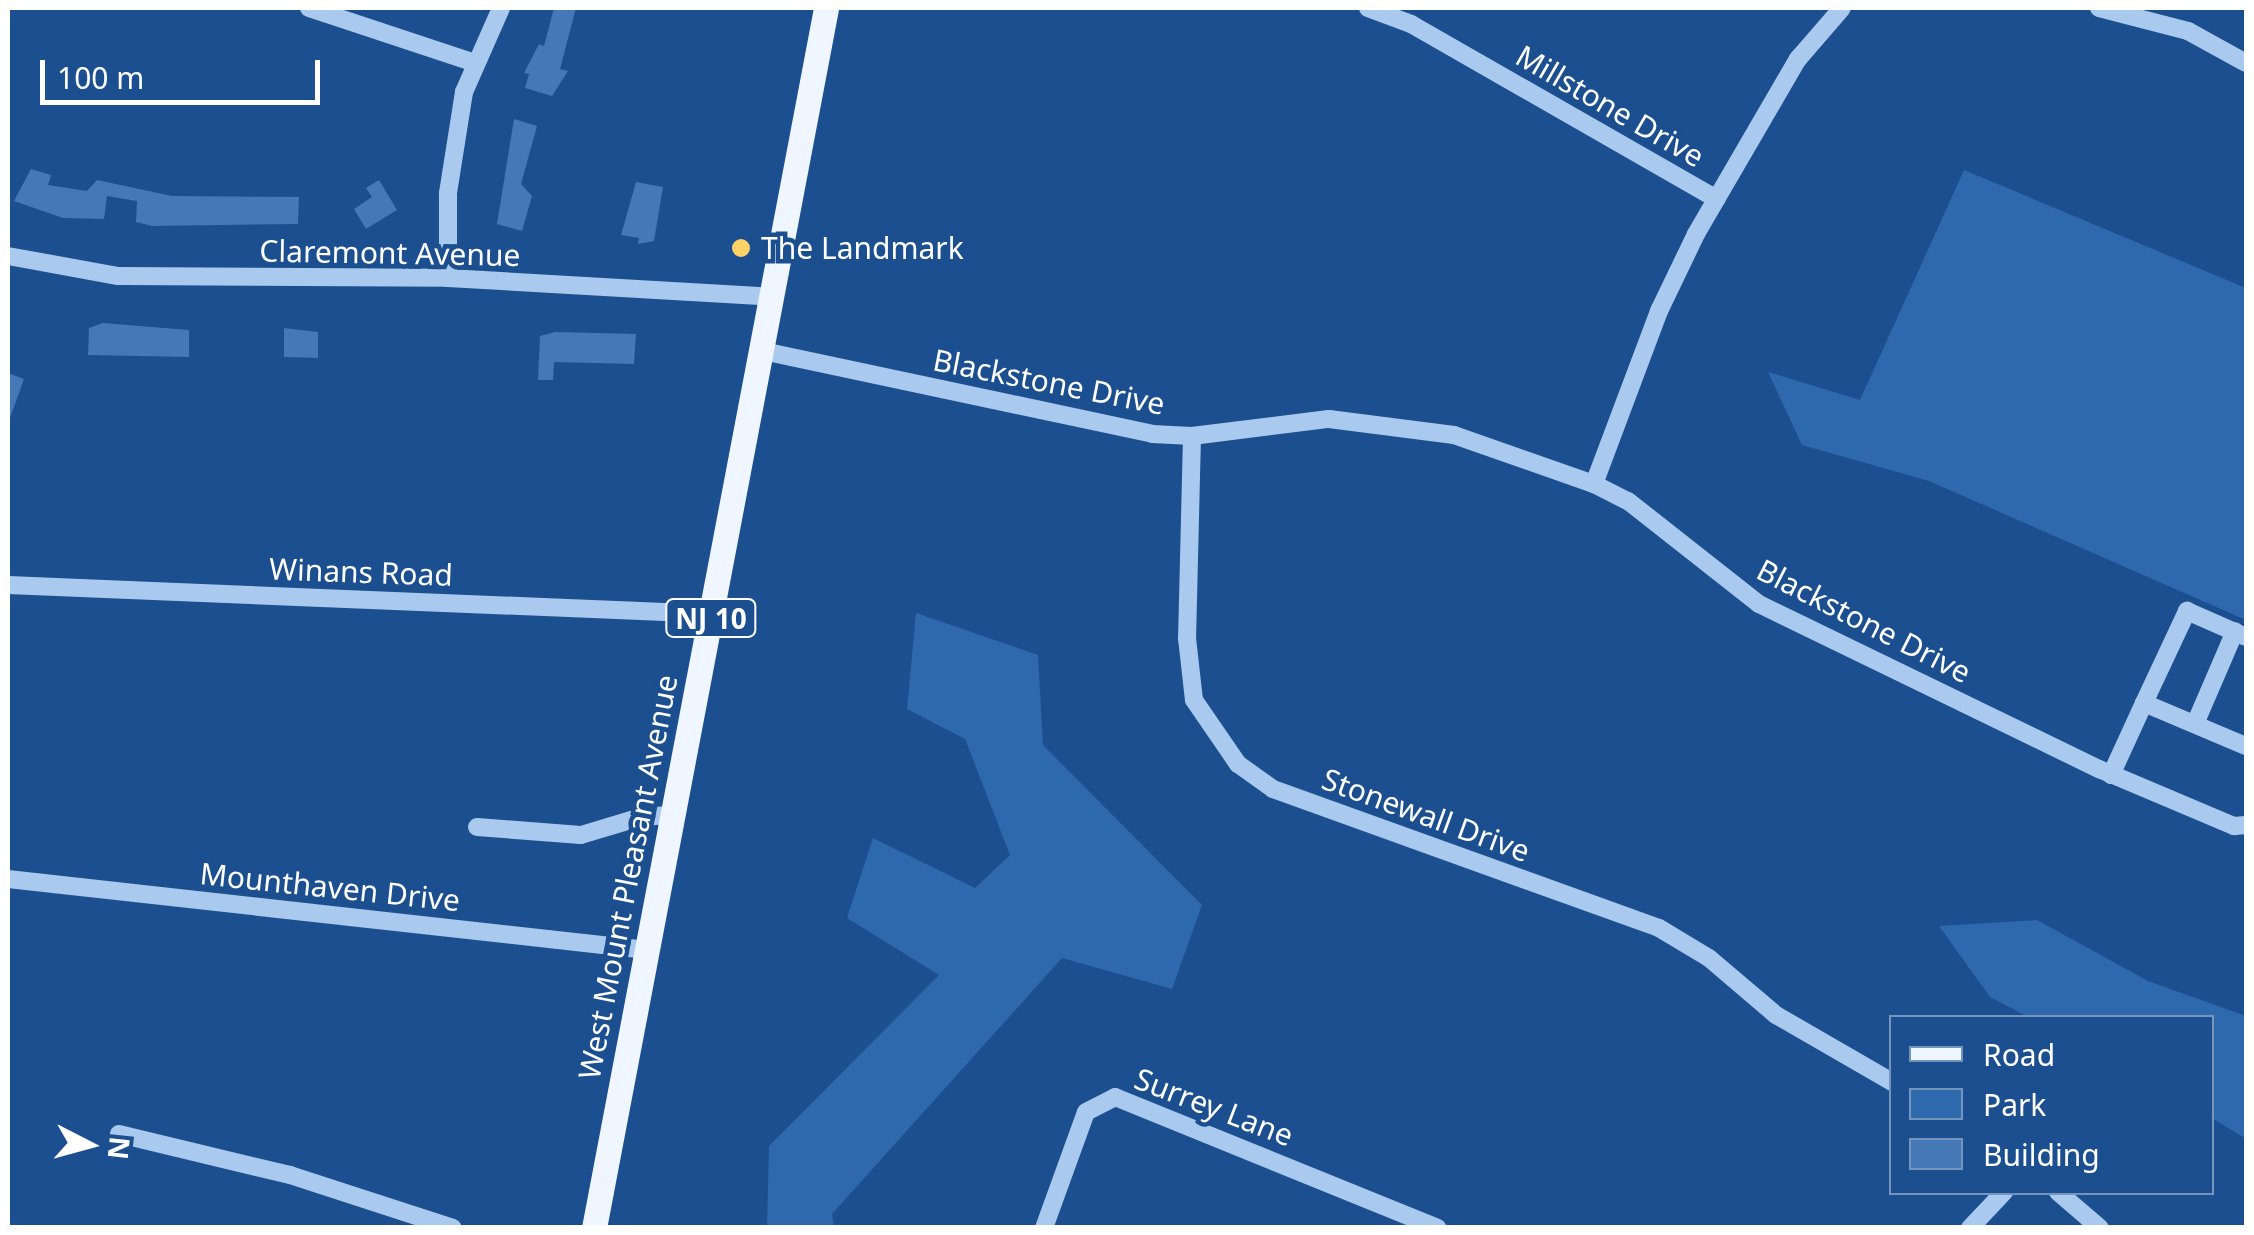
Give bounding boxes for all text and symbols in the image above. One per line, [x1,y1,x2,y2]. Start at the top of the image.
street label: Millstone Drive [1510,38,1710,174]
scale bar [45,40,325,102]
text: 100 m [57,57,144,98]
place label: The Landmark [761,230,964,266]
street label: Claremont Avenue [259,233,521,273]
marker: The Landmark [730,237,752,259]
street label: Blackstone Drive [930,342,1168,422]
street label: Winans Road [269,551,453,593]
street label: Blackstone Drive [1751,552,1977,690]
road number: NJ 10 [664,595,758,641]
street label: West Mount Pleasant Avenue [571,672,685,1082]
street label: Stonewall Drive [1317,761,1535,869]
street label: Mounthaven Drive [198,855,462,919]
legend [1889,1015,2214,1195]
text: Road [1983,1034,2055,1075]
street label: Surrey Lane [1130,1060,1298,1154]
text: Park [1983,1084,2046,1125]
north arrow [40,1095,140,1195]
text: Building [1983,1134,2100,1175]
text: N [100,1135,140,1161]

